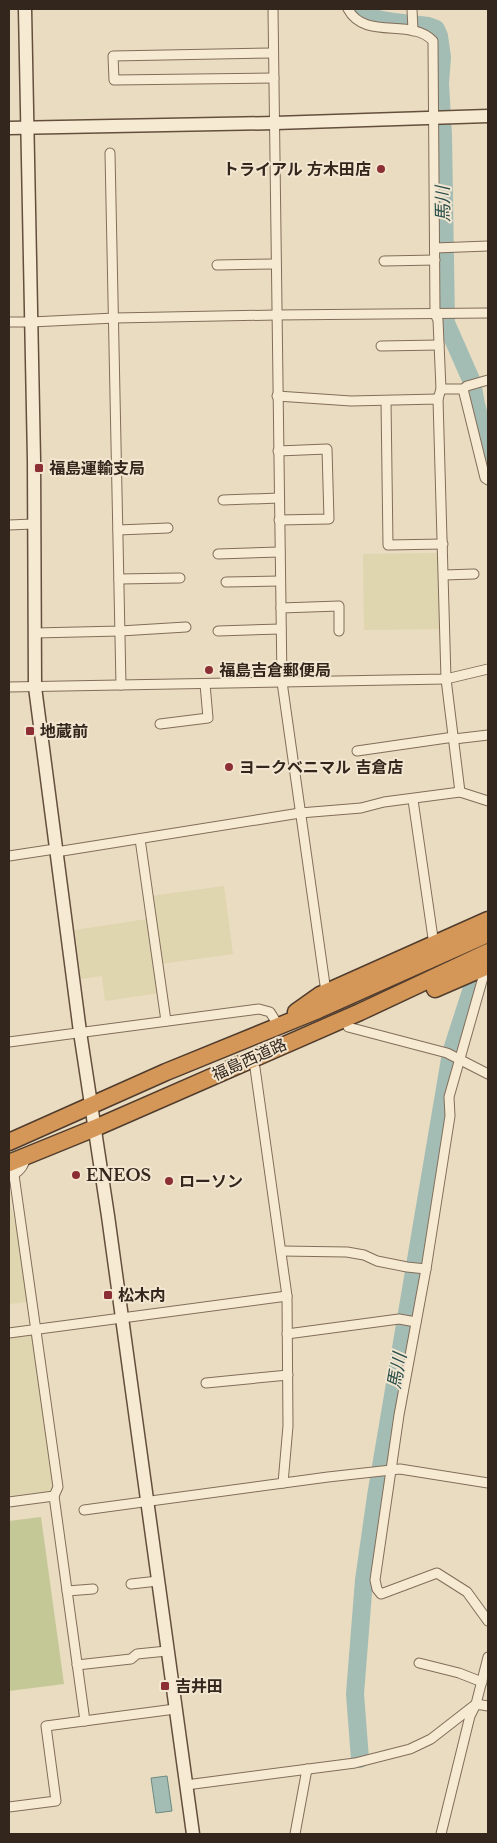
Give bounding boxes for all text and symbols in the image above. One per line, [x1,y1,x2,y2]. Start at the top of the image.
place label: トライアル 方木田店 [223,159,371,179]
marker: トライアル 方木田店 [375,163,387,175]
water label: 馬川 [432,184,454,222]
place label: 福島運輸支局 [49,458,145,478]
marker: 福島運輸支局 [33,462,45,474]
place label: 福島吉倉郵便局 [219,660,331,680]
marker: 福島吉倉郵便局 [203,664,215,676]
place label: 地蔵前 [40,721,88,741]
marker: 地蔵前 [24,725,36,737]
place label: ヨークベニマル 吉倉店 [239,757,403,777]
marker: ヨークベニマル 吉倉店 [223,761,235,773]
street label: 福島西道路 [208,1034,290,1084]
place label: ENEOS [86,1165,151,1185]
marker: ENEOS [70,1169,82,1181]
place label: ローソン [179,1171,243,1191]
marker: ローソン [163,1175,175,1187]
place label: 松木内 [118,1285,166,1305]
marker: 松木内 [102,1289,114,1301]
water label: 馬川 [383,1349,411,1391]
place label: 吉井田 [175,1676,223,1696]
marker: 吉井田 [159,1680,171,1692]

